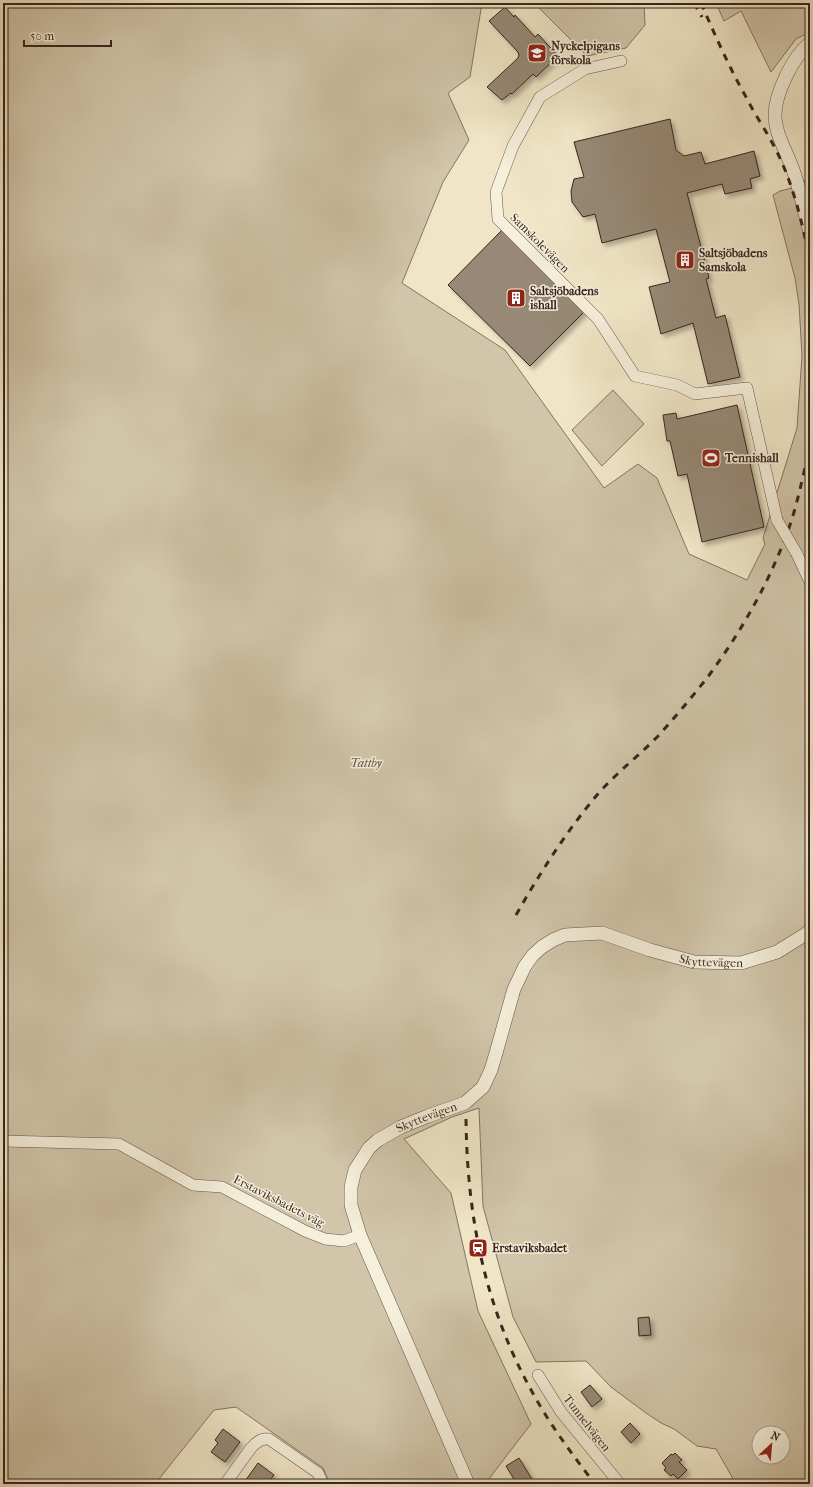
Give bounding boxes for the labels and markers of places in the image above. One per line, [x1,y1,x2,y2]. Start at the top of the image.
place label: Nyckelpigans förskola [550,39,620,67]
school or university icon: Nyckelpigans förskola [526,42,548,64]
place label: Saltsjöbadens Samskola [699,246,768,274]
building icon: Saltsjöbadens Samskola [674,249,696,271]
place label: Saltsjöbadens ishall [529,284,599,312]
building icon: Saltsjöbadens ishall [505,287,527,309]
sports icon: Tennishall [700,447,722,469]
place label: Tennishall [724,451,779,465]
station icon: Erstaviksbadet [467,1237,489,1259]
place label: Erstaviksbadet [492,1241,568,1255]

